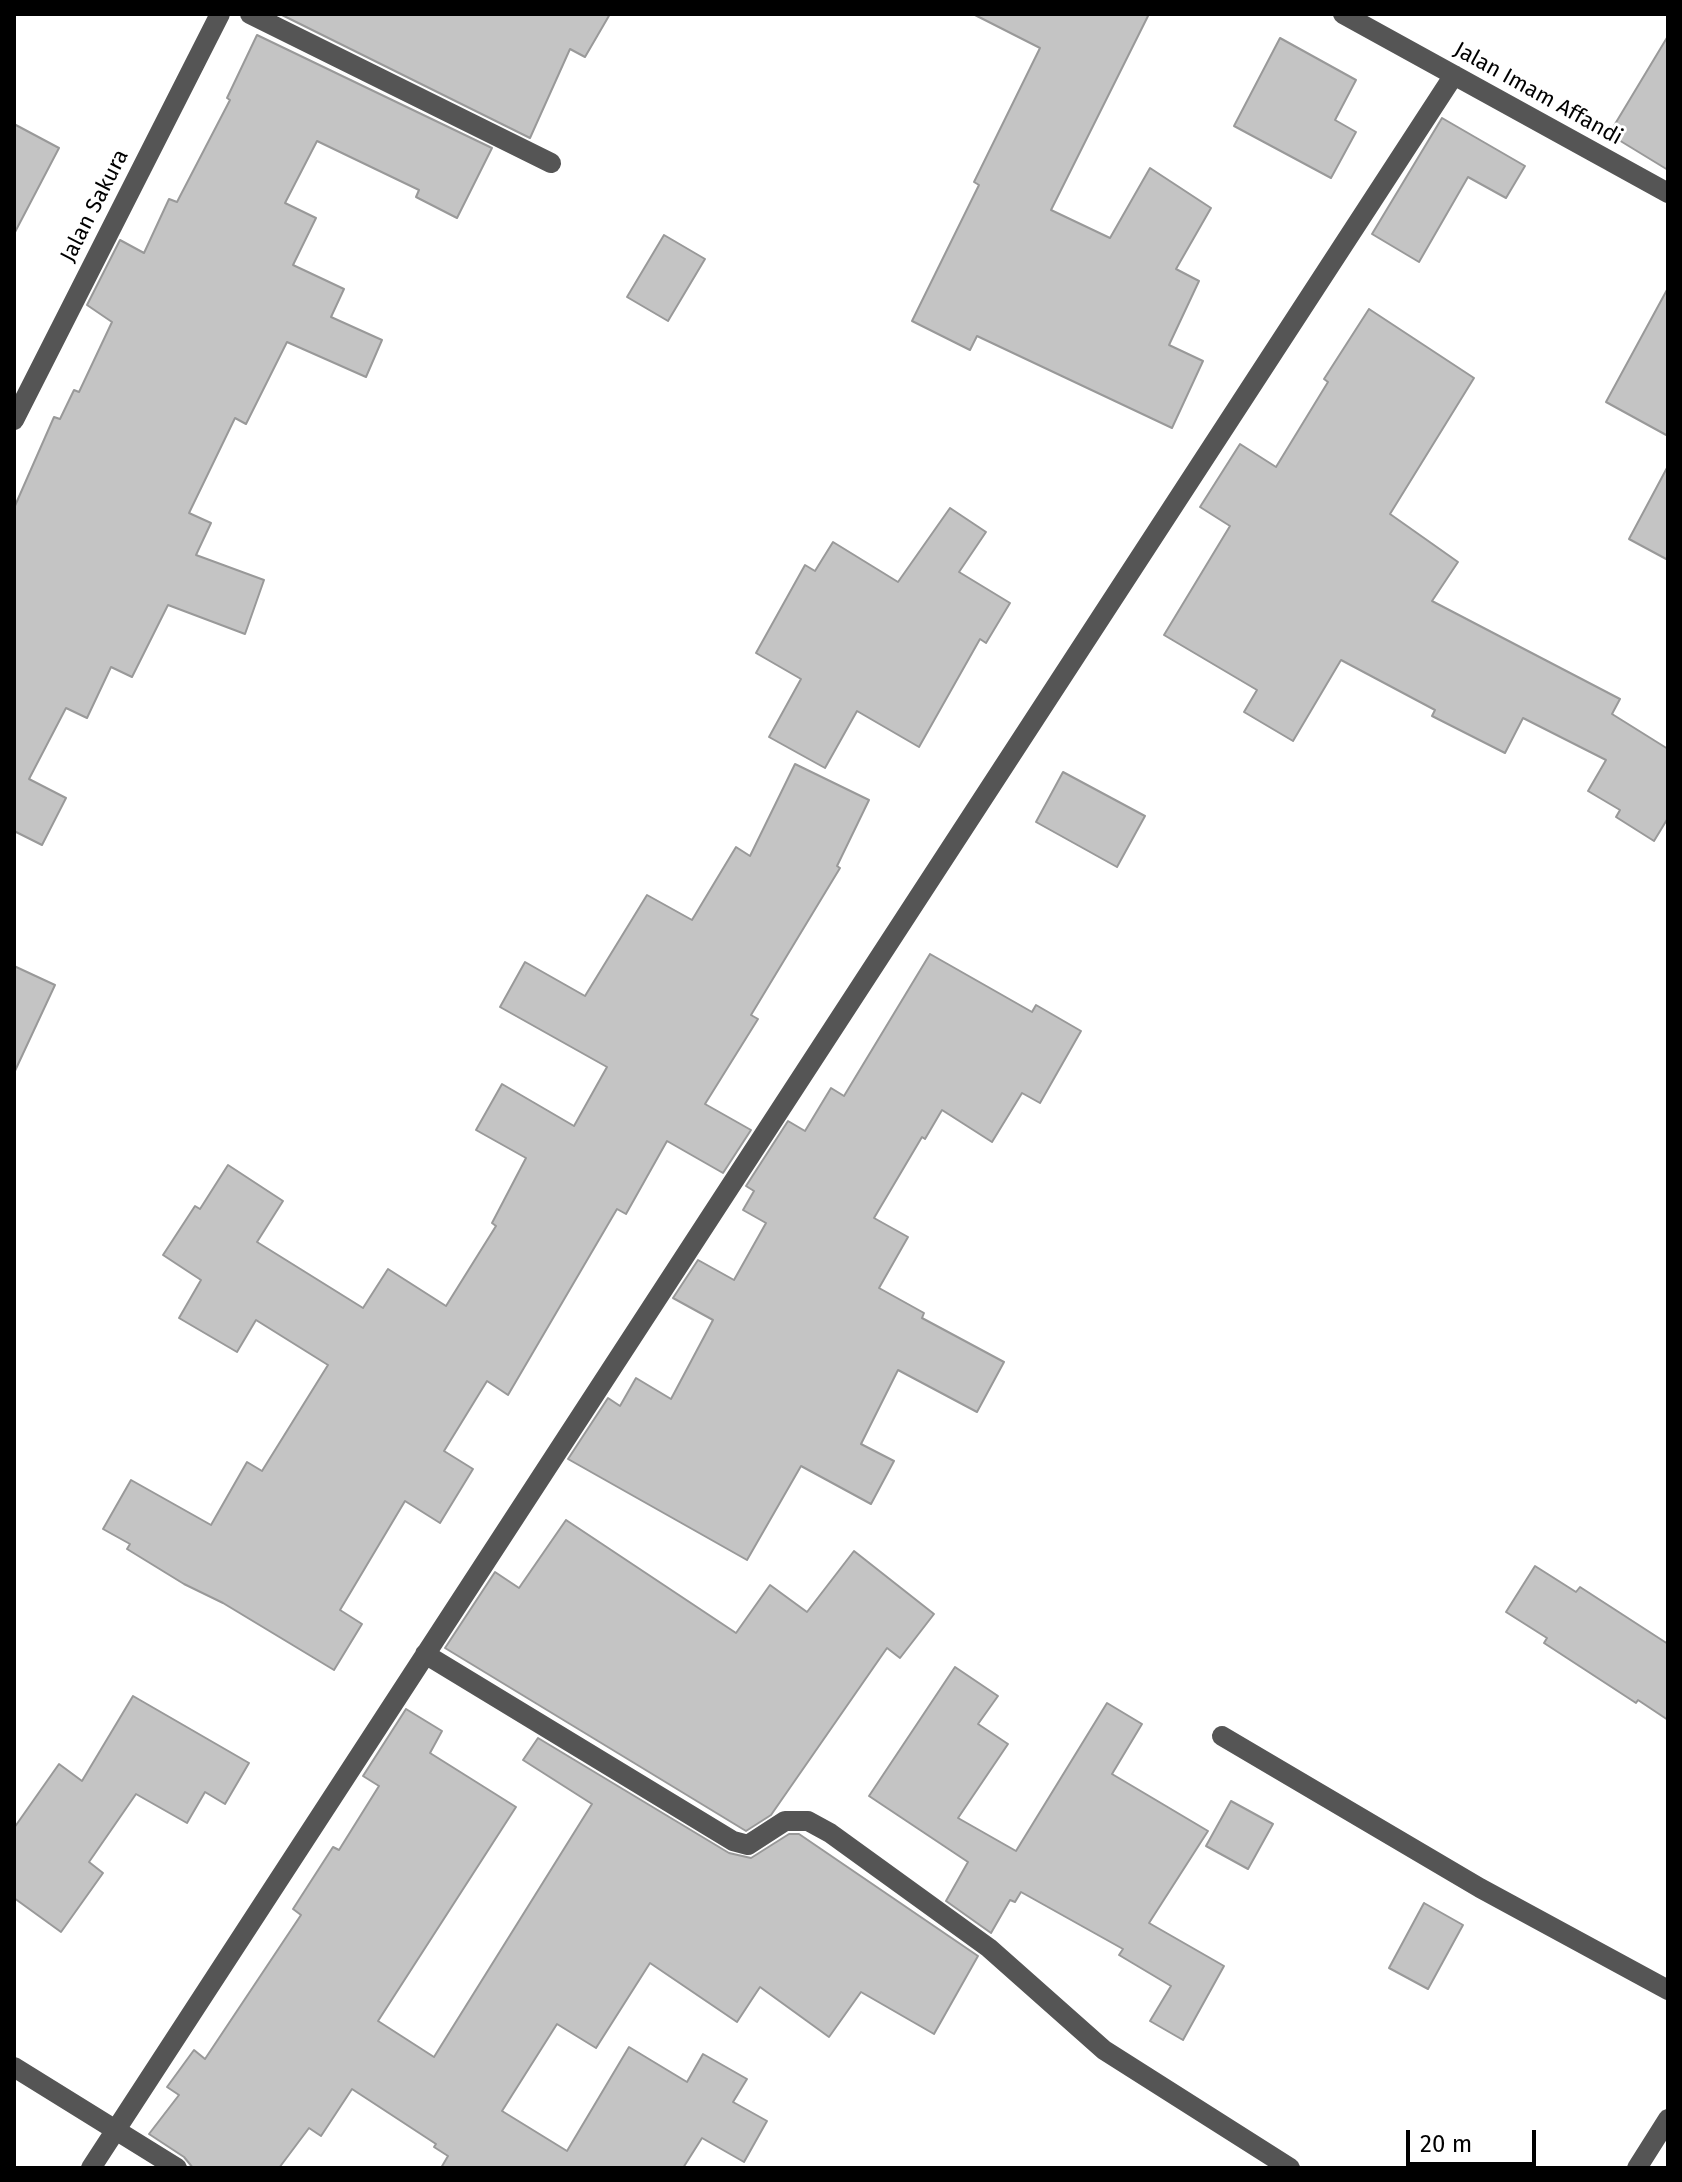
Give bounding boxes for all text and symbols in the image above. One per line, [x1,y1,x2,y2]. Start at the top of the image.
street label: Jalan Imam Affandi [1449,37,1627,151]
street label: Jalan Sakura [55,145,135,267]
scale bar [1410,2114,1540,2164]
text: 20 m [1420,2130,1472,2158]

